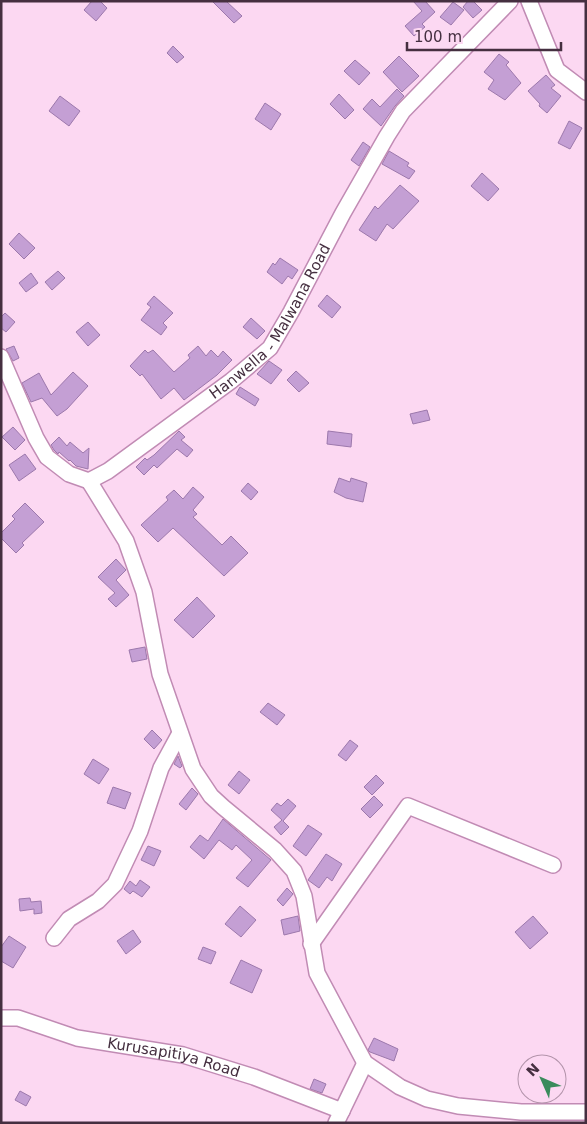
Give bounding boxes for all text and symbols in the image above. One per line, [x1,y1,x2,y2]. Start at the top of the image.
scale bar [407,20,561,52]
text: 100 m [414,28,462,46]
street label: Hanwella - Malwana Road [206,241,334,403]
street label: Kurusapitiya Road [106,1034,242,1081]
north arrow [517,1054,567,1104]
text: N [523,1060,543,1080]

